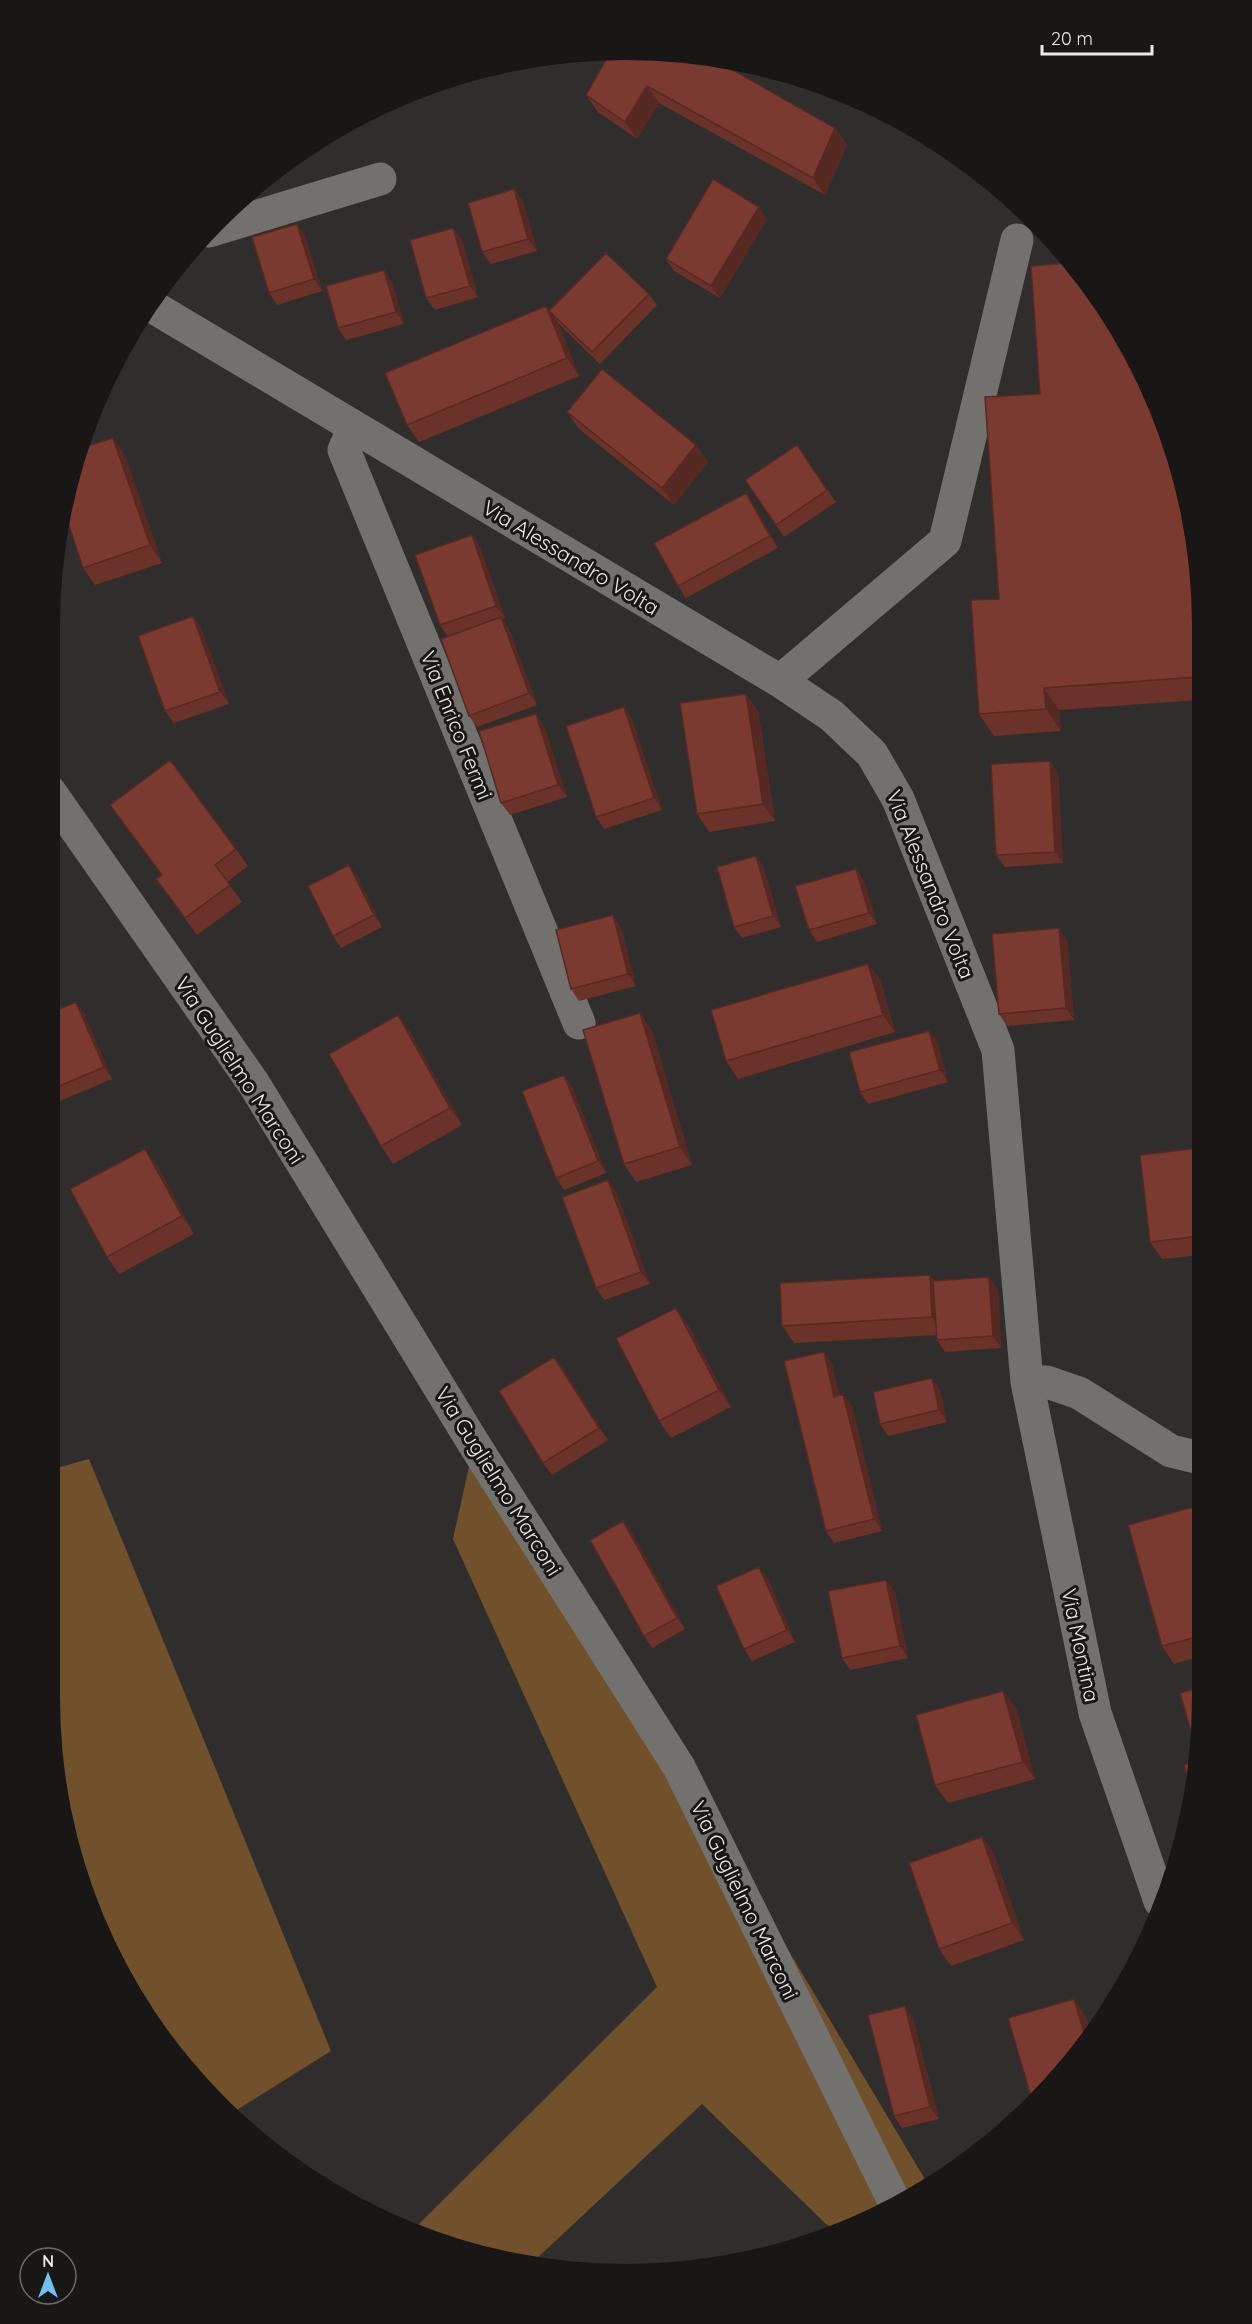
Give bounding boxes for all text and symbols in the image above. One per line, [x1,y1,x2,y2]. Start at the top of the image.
scale bar [1042,18,1152,56]
text: 20 m [1051,27,1093,50]
street label: Via Alessandro Volta [478,494,664,620]
street label: Via Enrico Fermi [415,647,499,803]
street label: Via Alessandro Volta [881,786,981,982]
street label: Via Guglielmo Marconi [170,972,310,1168]
street label: Via Guglielmo Marconi [430,1382,568,1580]
street label: Via Montina [1056,1586,1106,1704]
street label: Via Guglielmo Marconi [686,1796,804,2004]
north arrow [18,2246,78,2306]
text: N [42,2251,54,2271]

